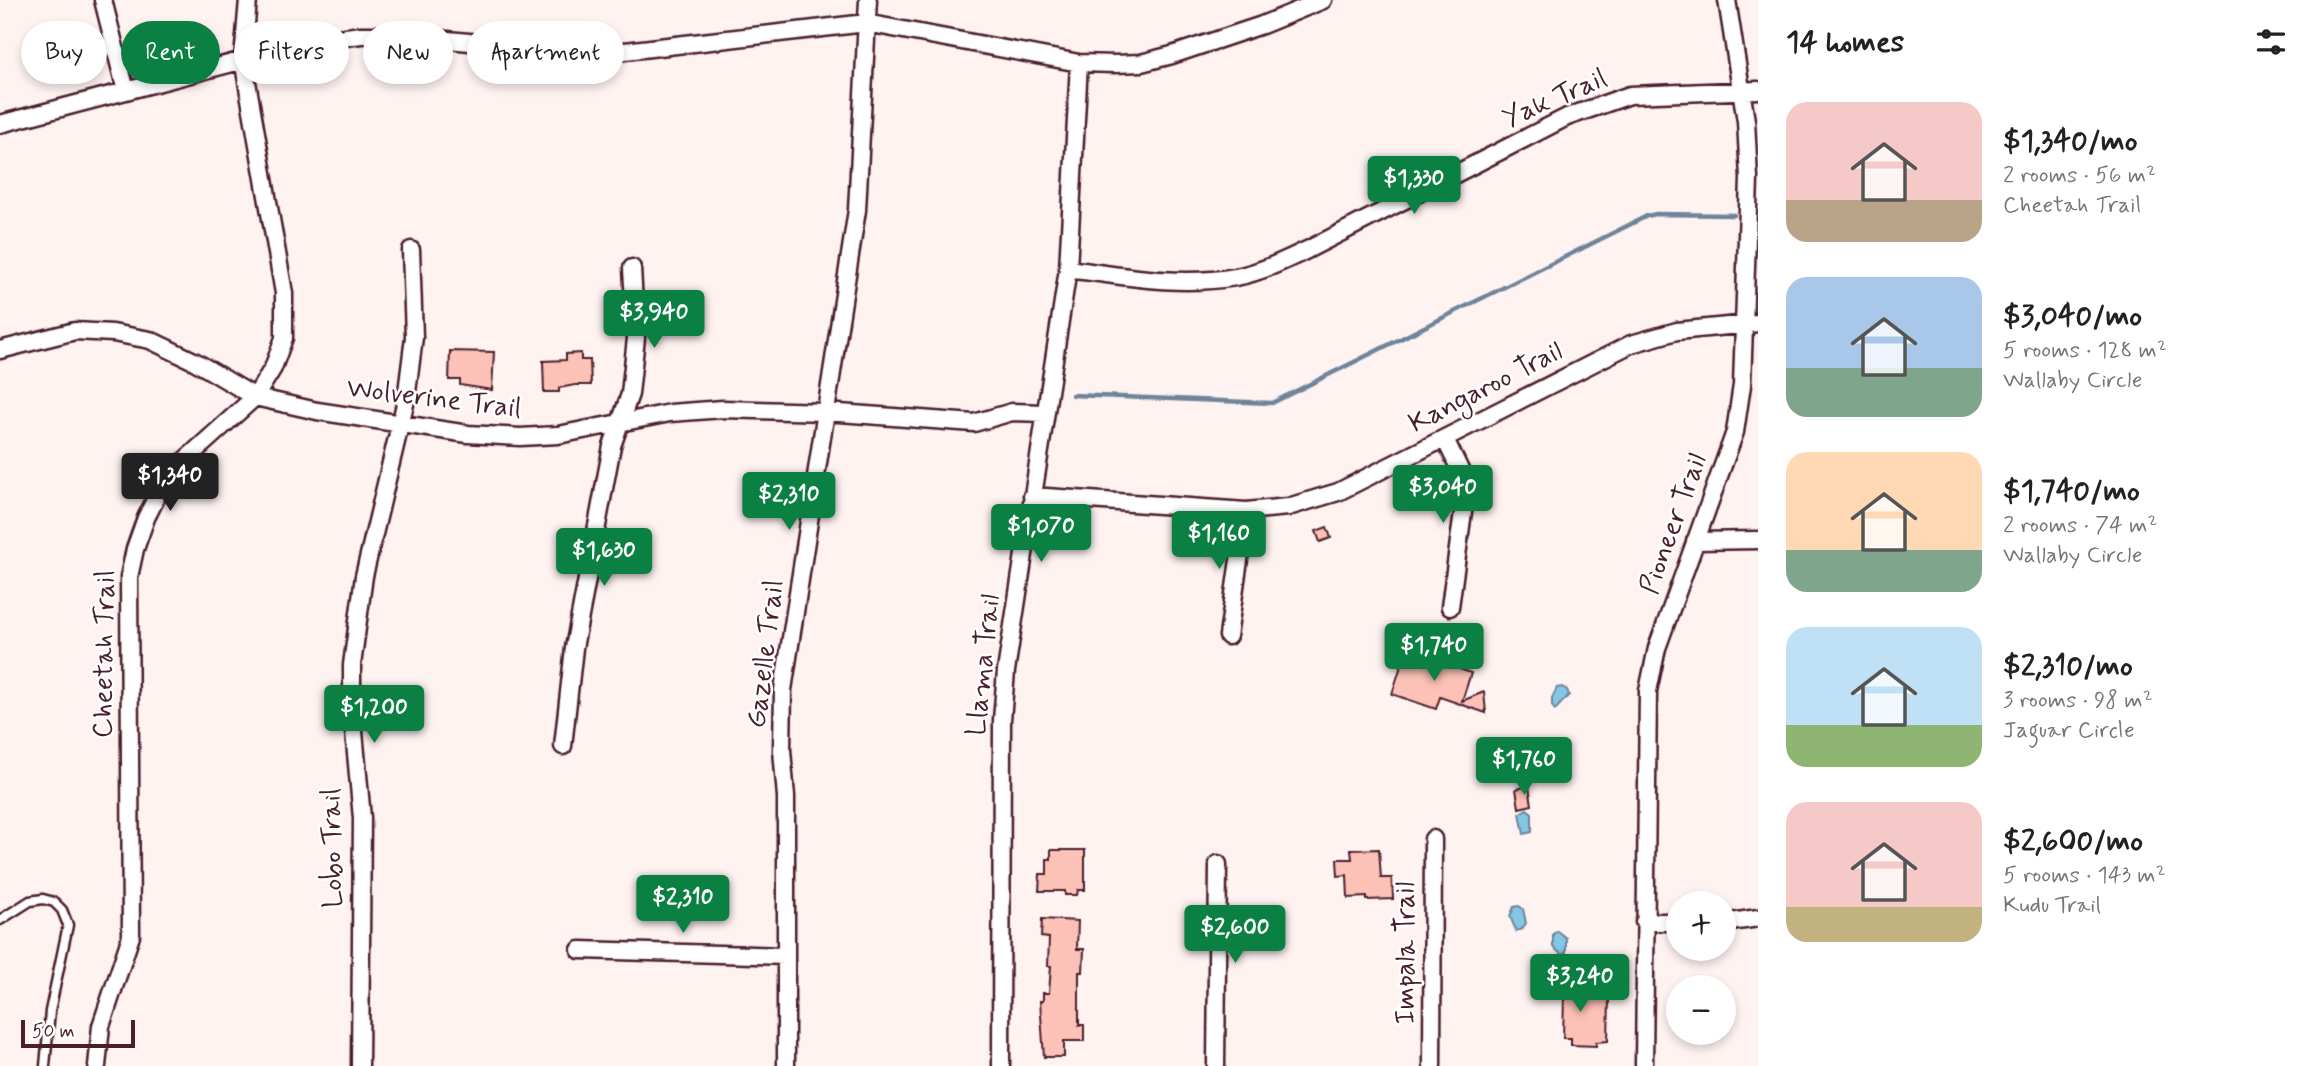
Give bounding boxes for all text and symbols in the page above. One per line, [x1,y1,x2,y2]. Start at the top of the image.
chip: Buy [21,21,107,84]
chip: Rent [121,21,220,84]
chip: Filters [234,21,349,84]
chip: New [363,21,453,84]
chip: Apartment [467,21,624,84]
text: 14 homes [1786,23,1904,62]
icon: filters [2252,23,2290,61]
street label: Yak Trail [1497,60,1613,138]
text: $1,340/mo [2003,122,2137,161]
icon: home [1842,130,1926,214]
pin: $1,330 [1357,156,1471,216]
text: 2 rooms · 56 m² [2003,161,2156,191]
text: $1,330 [1384,164,1444,194]
text: Cheetah Trail [2003,191,2141,221]
pin: $3,940 [597,290,711,350]
text: $3,040/mo [2003,297,2142,336]
text: $3,940 [619,298,689,328]
icon: home [1842,305,1926,389]
street label: Kangaroo Trail [1403,333,1570,444]
text: 5 rooms · 128 m² [2003,336,2167,366]
text: Wallaby Circle [2003,366,2142,396]
street label: Wolverine Trail [345,370,523,428]
street label: Pioneer Trail [1631,449,1717,599]
pin: $1,340 [113,454,227,513]
text: $1,340 [138,461,202,491]
pin: $3,040 [1386,466,1500,525]
pin: $2,310 [732,472,846,532]
text: $1,740/mo [2003,472,2140,511]
text: $3,040 [1409,473,1477,503]
text: $2,310 [758,480,820,510]
icon: home [1842,480,1926,564]
pin: $1,070 [984,504,1098,564]
text: 2 rooms · 74 m² [2003,511,2158,541]
text: $1,070 [1007,512,1075,542]
pin: $1,160 [1162,512,1276,571]
text: $1,160 [1188,519,1250,549]
pin: $1,630 [547,528,661,588]
text: $1,630 [572,536,636,566]
text: Wallaby Circle [2003,541,2142,571]
street label: Cheetah Trail [85,570,125,738]
street label: Gazelle Trail [739,578,793,730]
street label: Llama Trail [958,592,1010,738]
pin: $1,740 [1377,624,1491,683]
text: $1,740 [1401,631,1467,661]
text: $2,310/mo [2003,647,2133,686]
icon: home [1842,655,1926,739]
pin: $1,200 [317,686,431,745]
text: 3 rooms · 98 m² [2003,686,2153,716]
text: $1,200 [340,693,408,723]
text: Jaguar Circle [2003,716,2135,746]
pin: $1,760 [1467,738,1581,797]
text: $1,760 [1492,745,1556,775]
street label: Lobo Trail [313,788,353,908]
text: $2,600/mo [2003,822,2143,861]
icon: home [1842,830,1926,914]
text: 5 rooms · 143 m² [2003,861,2166,891]
pin: $2,310 [626,876,740,935]
street label: Impala Trail [1388,882,1425,1024]
text: $2,310 [652,883,714,913]
map controls [1666,891,1736,1045]
button: + [1666,891,1736,961]
text: Kudu Trail [2003,891,2101,921]
pin: $2,600 [1178,906,1292,965]
text: $2,600 [1200,913,1270,943]
pin: $3,240 [1523,954,1637,1014]
text: $3,240 [1546,962,1614,992]
button: − [1666,975,1736,1045]
scale bar [21,1017,135,1049]
text: 50 m [32,1019,75,1044]

